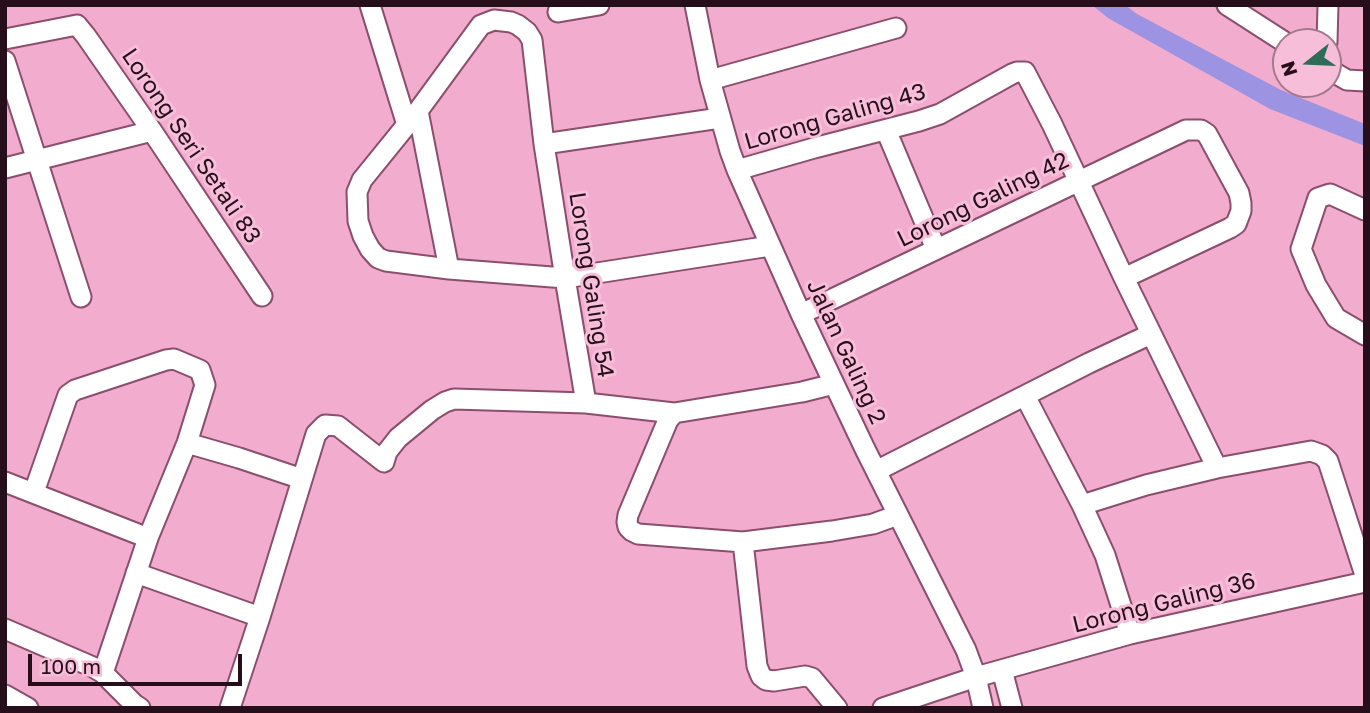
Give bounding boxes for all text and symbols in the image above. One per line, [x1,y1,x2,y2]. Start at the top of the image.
north arrow [1272,28,1342,98]
street label: Lorong Seri Setali 83 [115,43,267,249]
text: N [1275,59,1302,79]
street label: Lorong Galing 43 [741,78,929,156]
street label: Lorong Galing 42 [893,147,1073,253]
street label: Lorong Galing 54 [563,190,619,380]
street label: Jalan Galing 2 [801,275,891,429]
street label: Lorong Galing 36 [1070,567,1258,639]
scale bar [32,640,245,684]
text: 100 m [41,653,101,679]

